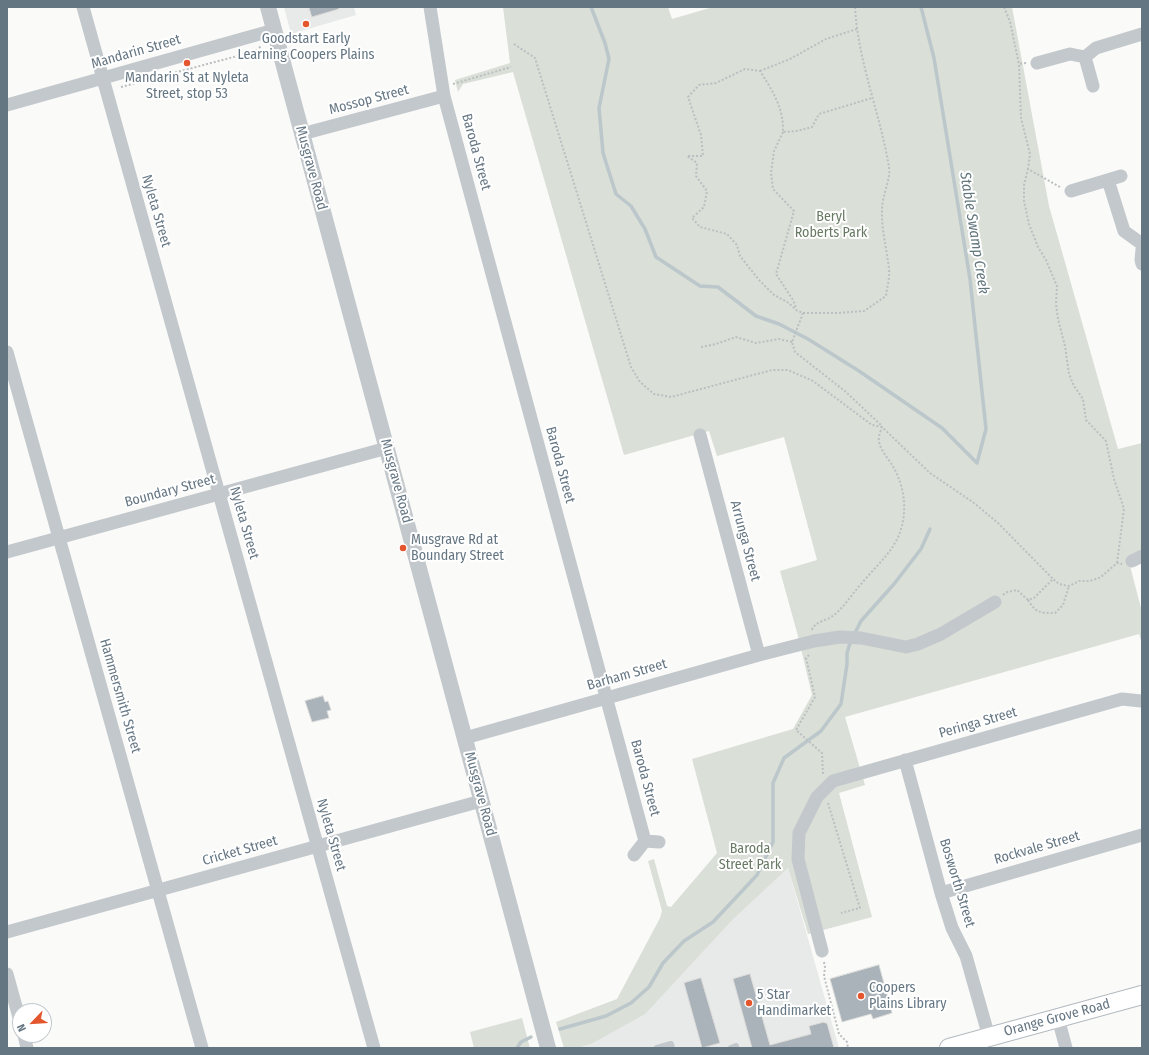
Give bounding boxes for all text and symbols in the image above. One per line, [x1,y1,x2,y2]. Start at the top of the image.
marker: Goodstart Early Learning Coopers Plains [301,19,311,29]
street label: Mandarin Street [89,31,183,73]
place label: Goodstart Early Learning Coopers Plains [237,31,375,64]
marker: Mandarin St at Nyleta Street, stop 53 [182,58,192,68]
place label: Mandarin St at Nyleta Street, stop 53 [125,70,249,102]
street label: Mossop Street [327,81,411,119]
street label: Baroda Street [458,112,494,192]
street label: Musgrave Road [292,124,330,212]
water label: Stable Swamp Creek [955,171,993,295]
street label: Nyleta Street [138,173,174,249]
park label: Beryl Roberts Park [795,209,867,242]
street label: Baroda Street [542,425,578,505]
street label: Musgrave Road [377,437,415,525]
street label: Boundary Street [123,471,217,511]
street label: Nyleta Street [226,485,262,561]
street label: Arrunga Street [726,499,764,583]
place label: Musgrave Rd at Boundary Street [411,532,504,564]
marker: Musgrave Rd at Boundary Street [398,543,408,553]
street label: Hammersmith Street [96,637,144,755]
street label: Barham Street [585,656,669,694]
street label: Peringa Street [937,704,1019,742]
street label: Baroda Street [627,738,663,818]
street label: Musgrave Road [461,750,499,838]
street label: Nyleta Street [313,797,349,873]
street label: Rockvale Street [992,828,1082,868]
street label: Cricket Street [201,832,279,870]
street label: Bosworth Street [936,837,978,929]
park label: Baroda Street Park [719,841,781,874]
place label: Coopers Plains Library [869,980,946,1012]
place label: 5 Star Handimarket [757,987,831,1020]
marker: Coopers Plains Library [856,991,866,1001]
street label: Orange Grove Road [1002,996,1112,1040]
marker: 5 Star Handimarket [744,998,754,1008]
north arrow [12,1003,52,1043]
text: N [14,1022,29,1034]

